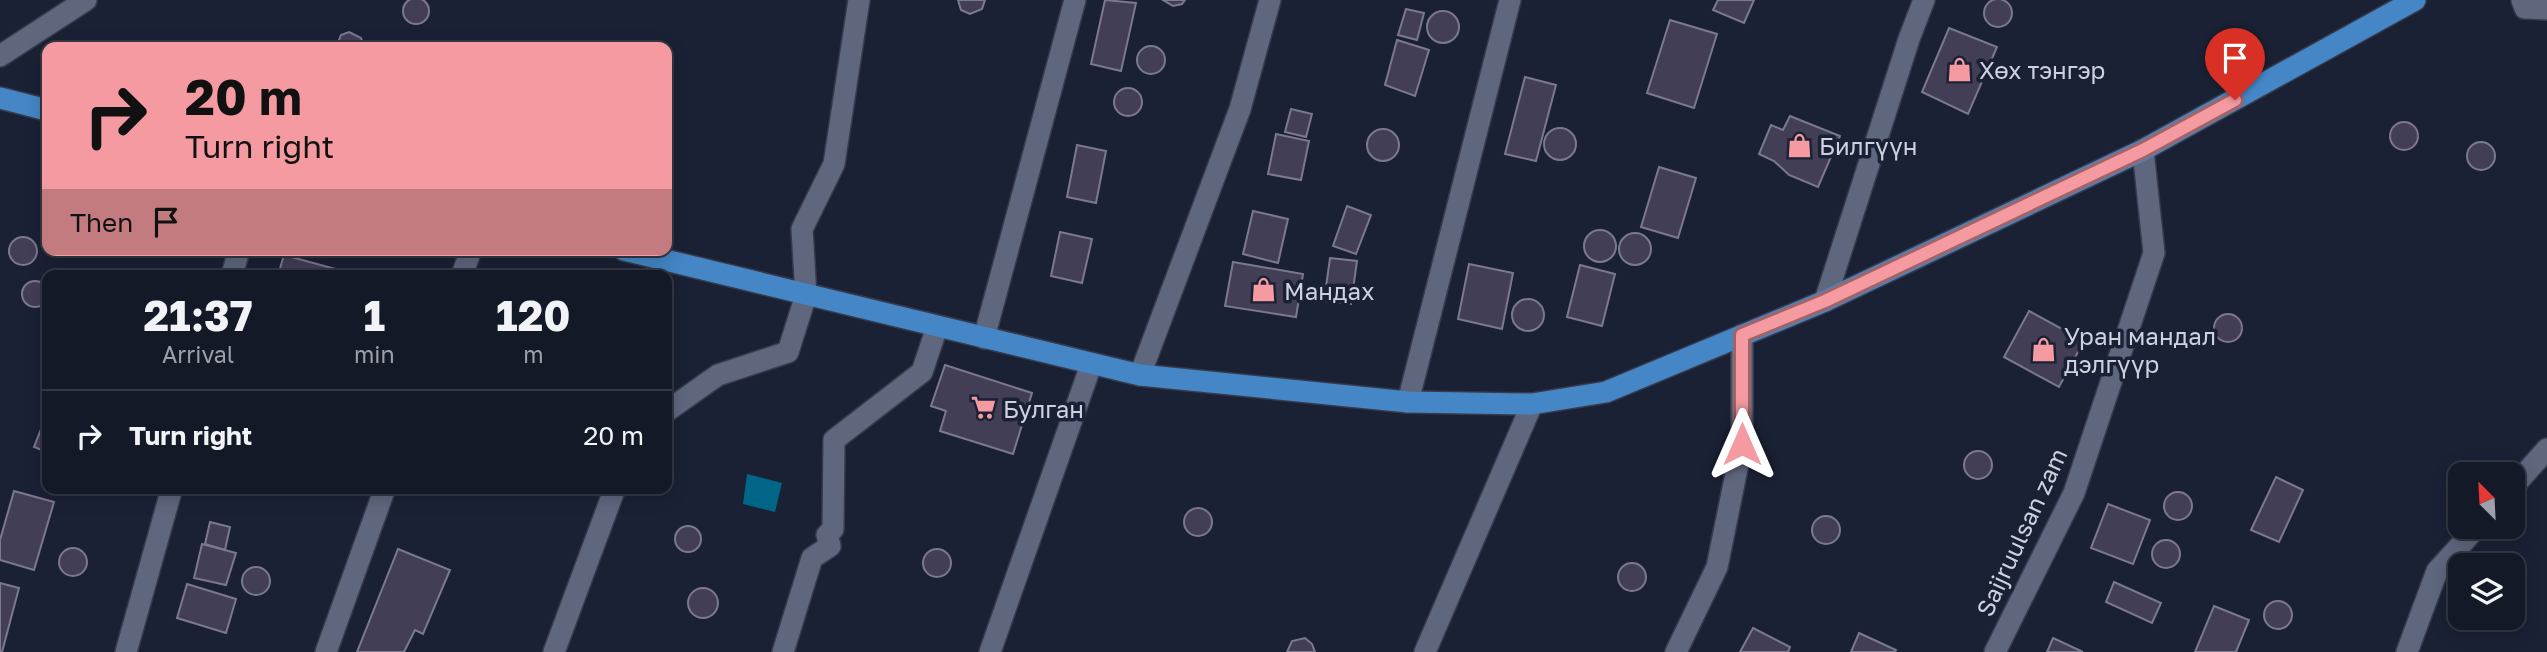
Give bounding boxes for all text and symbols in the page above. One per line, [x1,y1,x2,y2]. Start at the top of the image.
pin [2205,28,2265,100]
icon: arrive [2216,39,2254,77]
shop icon: Хөх тэнгэр [1945,55,1973,83]
place label: Хөх тэнгэр [1979,55,2105,84]
text: 20 m [185,67,302,126]
icon: right [70,70,161,161]
text: Turn right [185,127,334,165]
shop icon: Билгүүн [1785,131,1813,159]
place label: Билгүүн [1819,131,1917,161]
icon: arrive [147,203,185,241]
text: Then [70,207,133,238]
shop icon: Мандах [1250,276,1278,304]
place label: Мандах [1284,276,1374,305]
text: 21:37 [143,290,253,340]
text: 1 [364,290,385,340]
text: 120 [496,290,571,340]
place label: Уран мандал дэлгүүр [2064,321,2216,379]
shop icon: Уран мандал дэлгүүр [2030,335,2058,363]
text: Arrival [162,340,234,368]
text: min [354,340,395,368]
text: m [523,340,544,368]
supermarket icon: Булган [969,394,997,422]
place label: Булган [1003,394,1084,423]
position arrow [1705,407,1779,481]
icon: right [70,417,108,455]
text: Turn right [129,420,252,451]
text: 20 m [583,420,644,451]
street label: Saijruulsan zam [1969,443,2073,621]
north arrow [2448,462,2525,539]
map controls [2448,462,2525,630]
button: layers [2448,553,2525,630]

